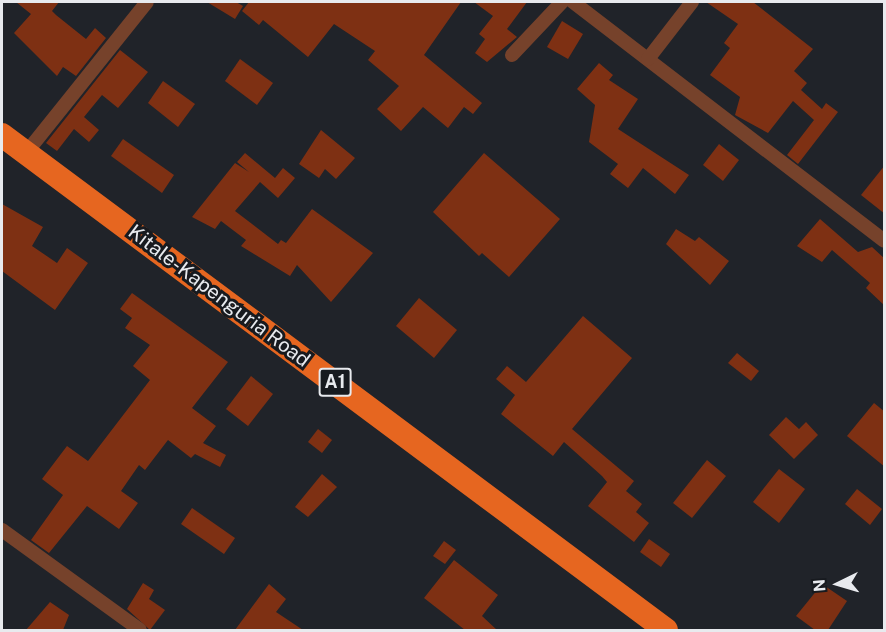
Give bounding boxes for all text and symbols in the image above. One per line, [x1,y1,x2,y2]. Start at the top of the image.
street label: Kitale-Kapenguria Road [123,220,315,372]
road number: A1 [318,367,352,397]
north arrow [808,554,868,614]
text: N [810,579,830,593]

